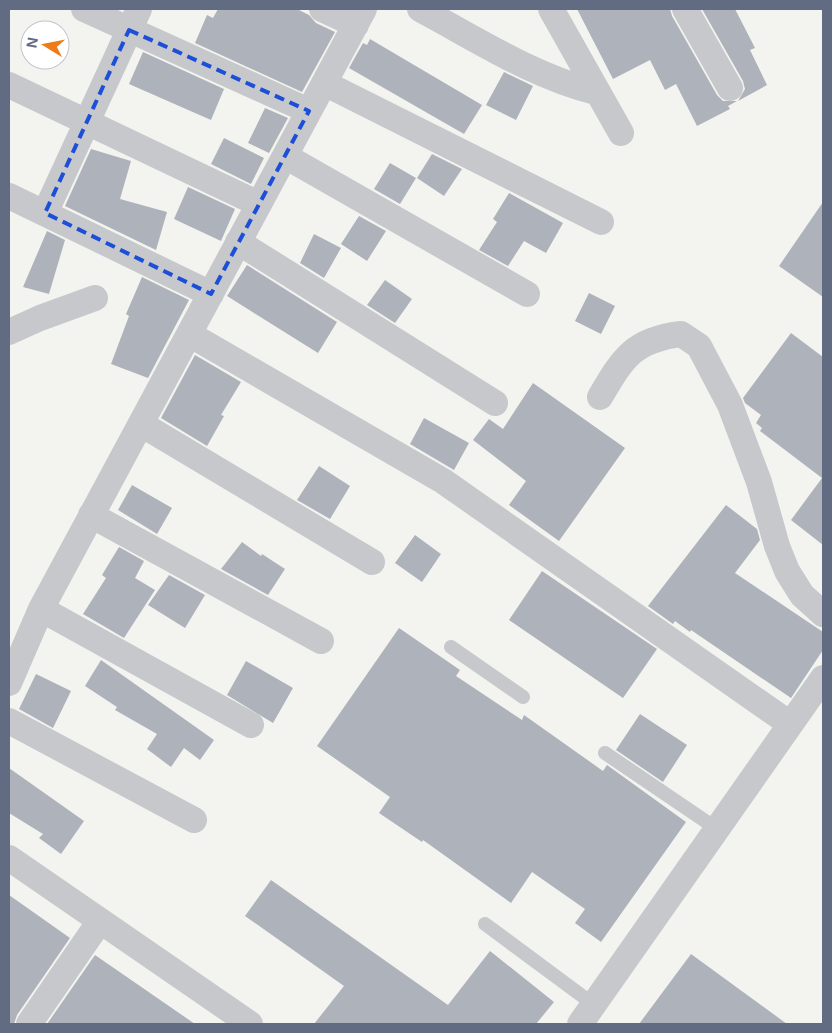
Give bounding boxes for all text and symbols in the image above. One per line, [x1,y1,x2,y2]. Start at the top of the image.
north arrow [20,20,70,70]
text: N [22,36,41,49]

